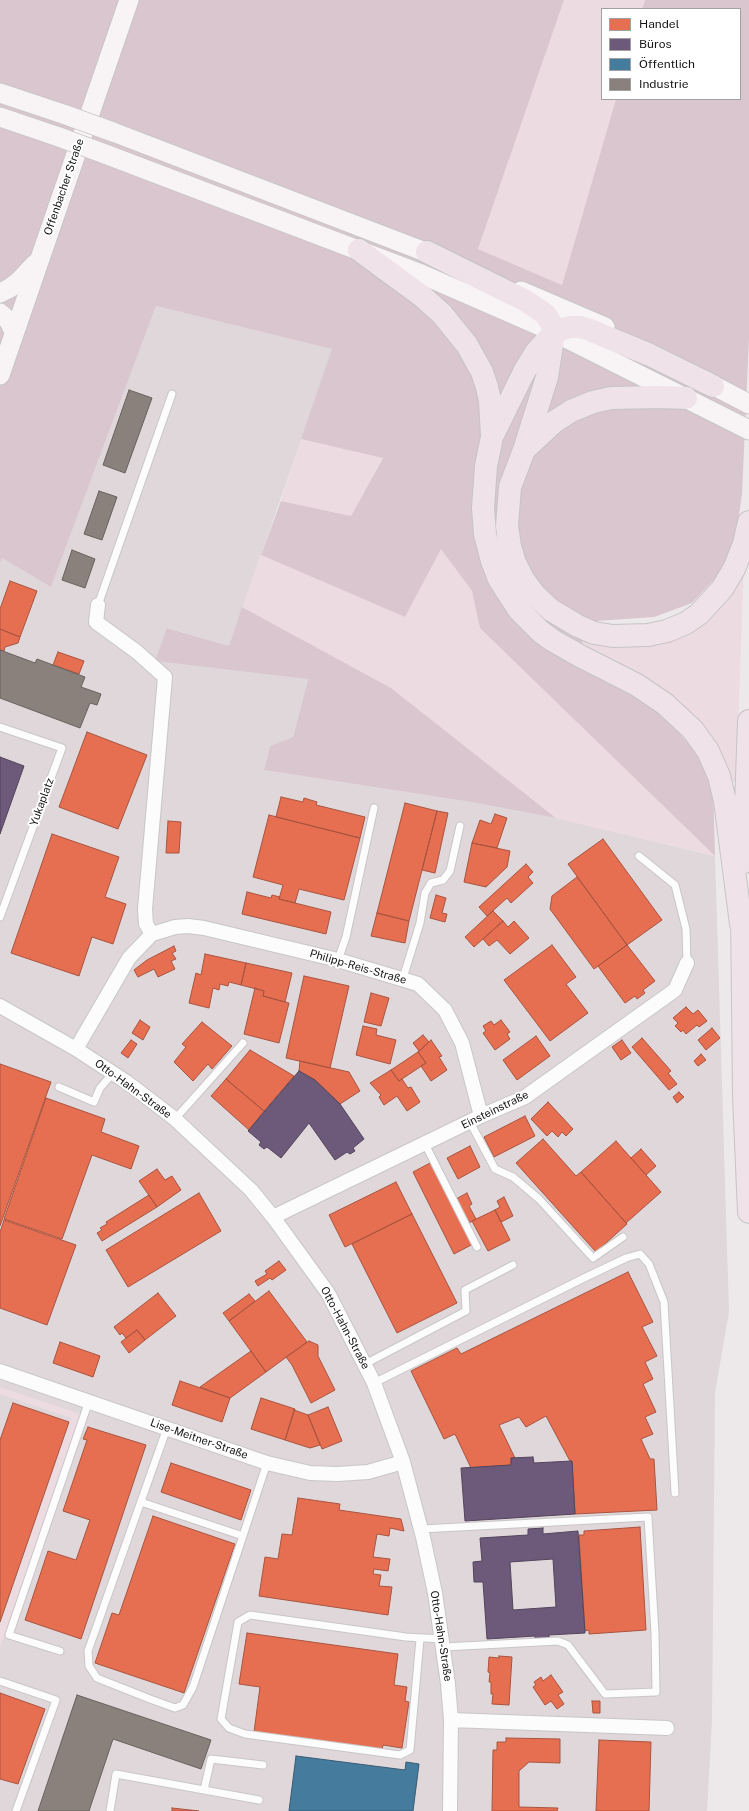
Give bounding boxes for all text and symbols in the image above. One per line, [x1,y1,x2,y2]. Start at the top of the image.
legend [601,8,741,100]
text: Handel [639,17,679,31]
text: Büros [639,37,672,51]
text: Öffentlich [639,57,695,71]
text: Industrie [639,77,689,91]
street label: Offenbacher Straße [41,137,87,237]
street label: Yukaplatz [27,776,57,828]
street label: Philipp-Reis-Straße [308,947,408,987]
street label: Otto-Hahn-Straße [92,1057,174,1121]
street label: Einsteinstraße [459,1088,531,1132]
street label: Otto-Hahn-Straße [318,1284,372,1372]
street label: Lise-Meitner-Straße [148,1416,250,1462]
street label: Otto-Hahn-Straße [427,1590,455,1682]

